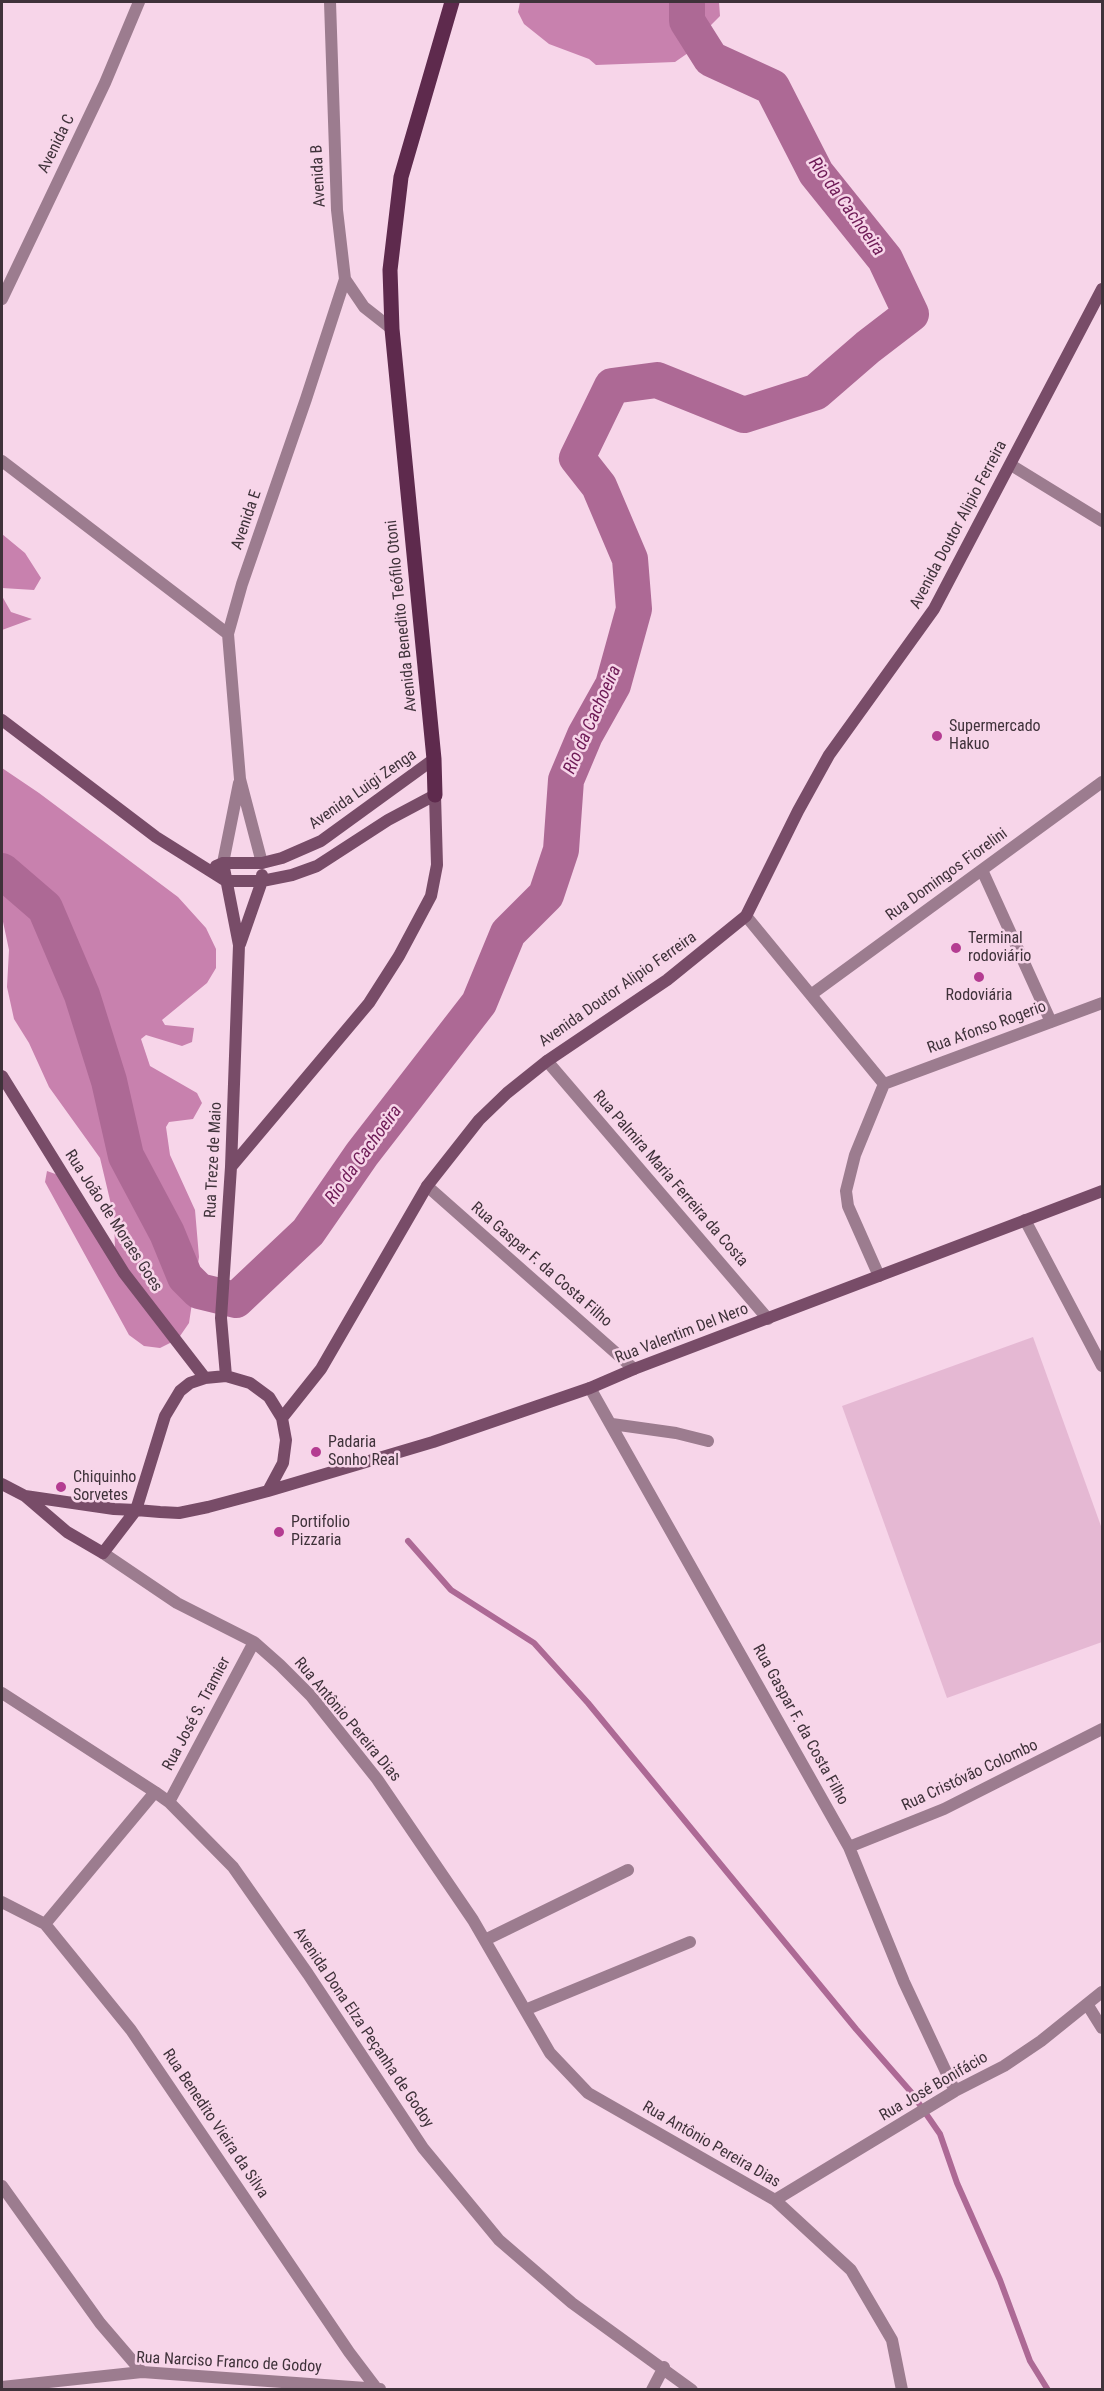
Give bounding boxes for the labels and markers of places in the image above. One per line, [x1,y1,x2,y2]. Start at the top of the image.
place label: Supermercado Hakuo [949,717,1041,755]
marker: Supermercado Hakuo [930,729,944,743]
place label: Terminal rodoviário [968,929,1031,967]
marker: Terminal rodoviário [949,941,963,955]
marker: Rodoviária [972,970,986,984]
place label: Rodoviária [946,986,1012,1006]
place label: Padaria Sonho Real [328,1433,399,1471]
marker: Padaria Sonho Real [309,1445,323,1459]
place label: Chiquinho Sorvetes [73,1468,136,1506]
marker: Chiquinho Sorvetes [54,1480,68,1494]
place label: Portifolio Pizzaria [291,1513,350,1551]
marker: Portifolio Pizzaria [272,1525,286,1539]

